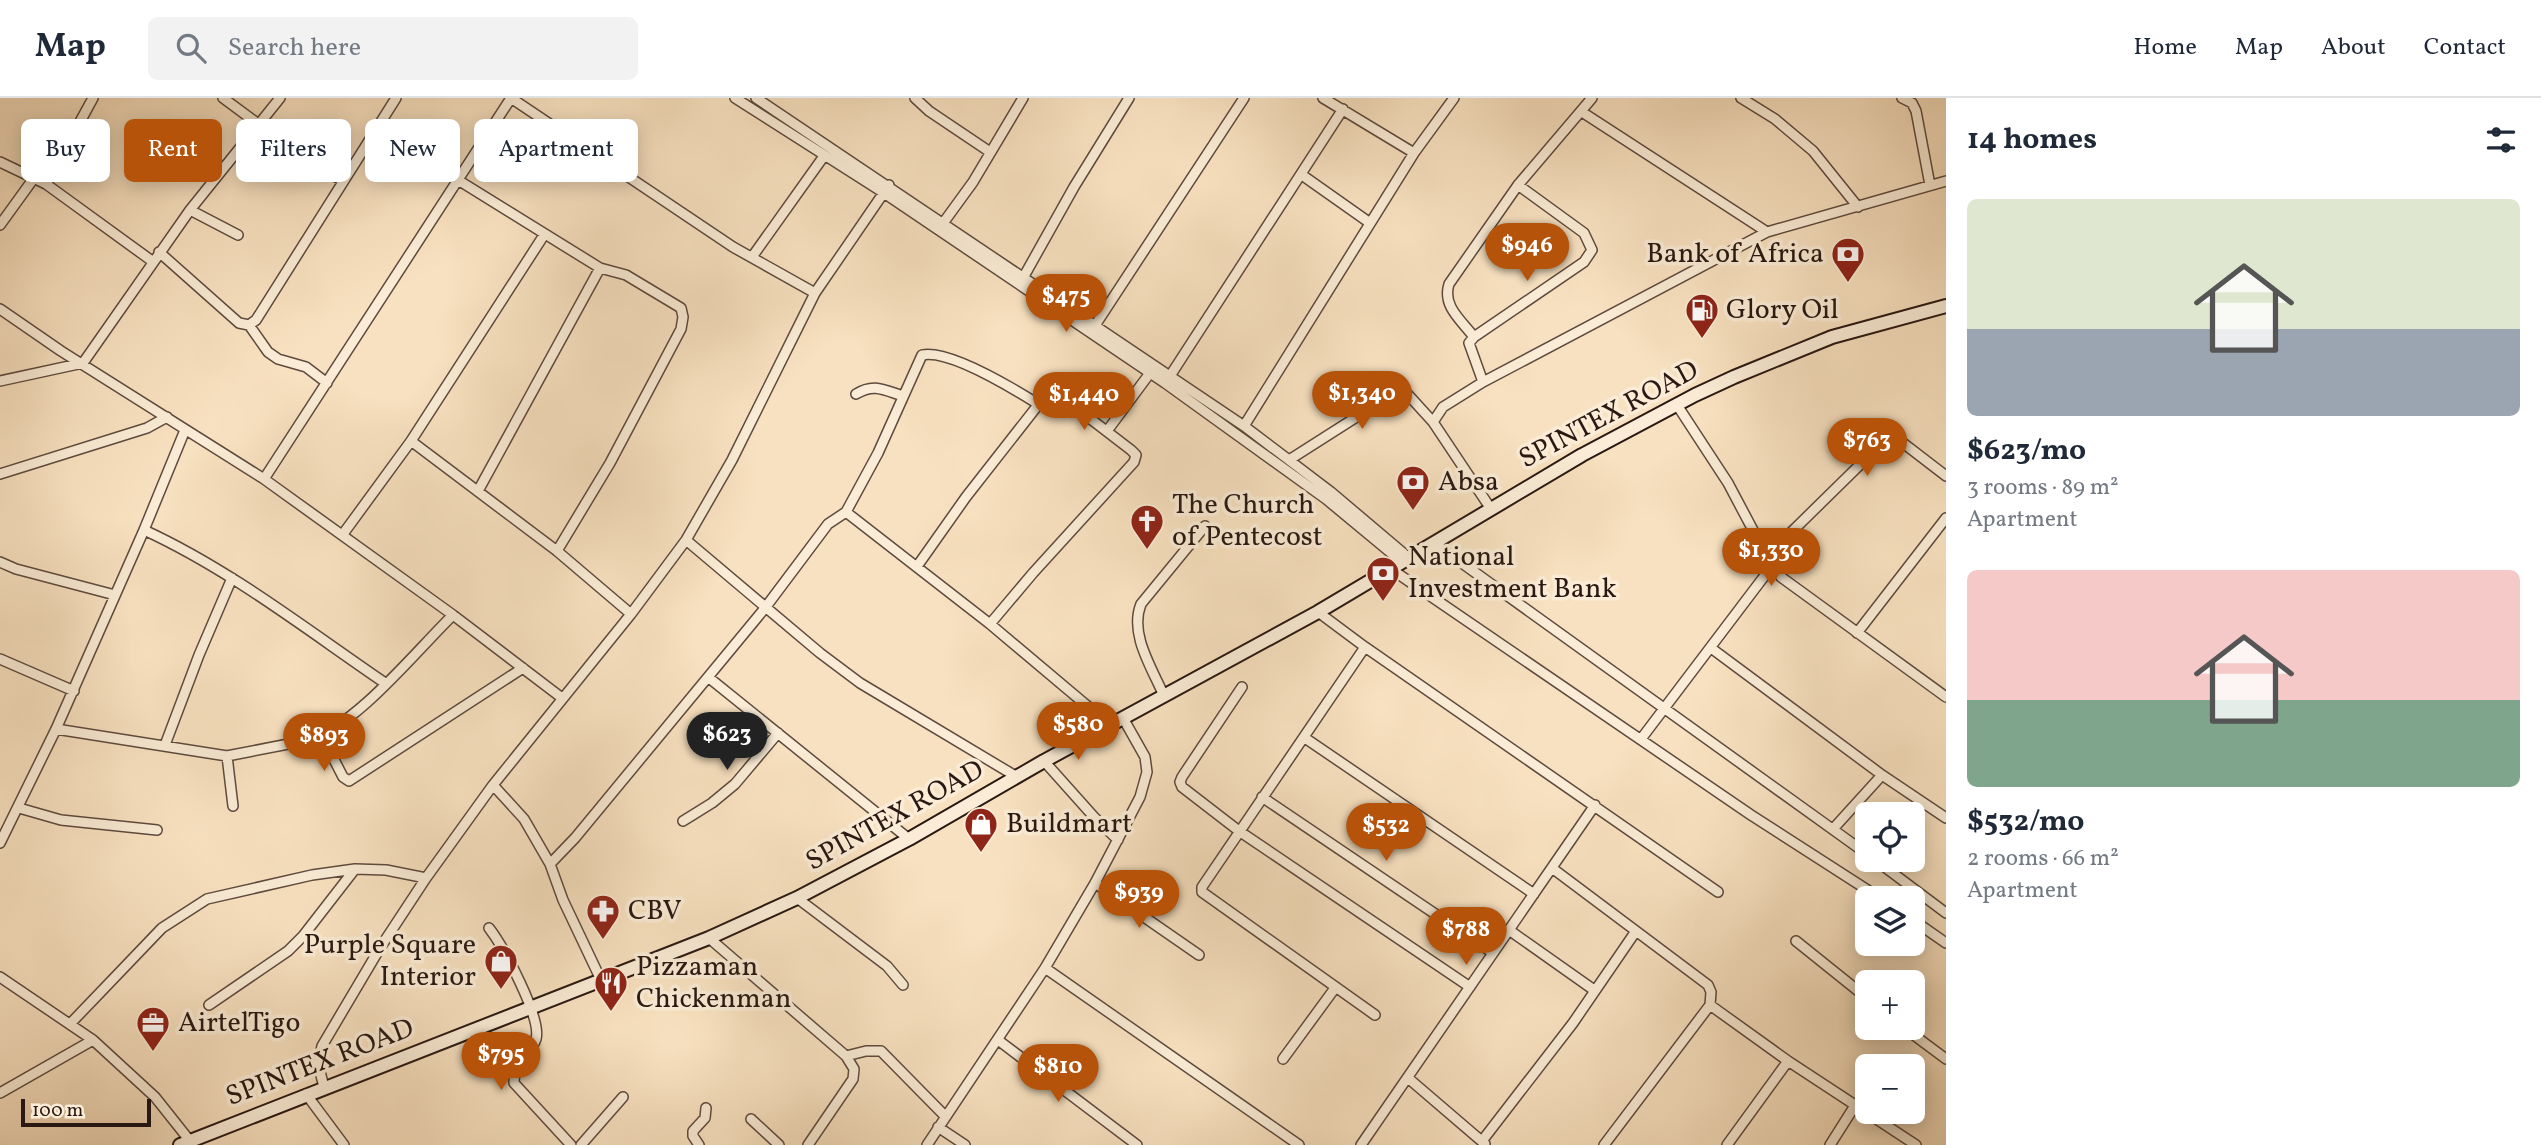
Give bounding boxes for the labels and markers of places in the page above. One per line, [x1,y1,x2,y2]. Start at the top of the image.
pin: $946 [1486,223,1568,283]
place label: Bank of Africa [1646,235,1824,274]
bank icon: Bank of Africa [1829,235,1867,284]
pin: $475 [1025,274,1107,334]
fuel station icon: Glory Oil [1683,291,1721,340]
place label: Glory Oil [1726,291,1839,330]
pin: $1,440 [1027,372,1141,432]
pin: $1,340 [1305,372,1419,431]
pin: $763 [1826,418,1908,478]
bank icon: Absa [1394,463,1432,512]
place label: Absa [1438,463,1499,502]
place label: The Church of Pentecost [1172,486,1323,557]
church icon: The Church of Pentecost [1128,502,1166,551]
pin: $1,330 [1714,528,1828,588]
place label: National Investment Bank [1408,538,1617,609]
bank icon: National Investment Bank [1364,554,1402,603]
pin: $580 [1037,702,1119,762]
pin: $623 [686,712,768,772]
pin: $893 [283,714,365,773]
pin: $532 [1345,804,1427,863]
shop icon: Buildmart [962,805,1000,854]
place label: Buildmart [1006,805,1132,844]
pin: $939 [1098,870,1180,930]
pharmacy icon: CBV [584,892,622,941]
place label: CBV [628,892,682,931]
pin: $788 [1425,908,1507,967]
place label: Purple Square Interior [304,926,476,997]
shop icon: Purple Square Interior [482,942,520,991]
place label: Pizzaman Chickenman [636,948,792,1019]
restaurant icon: Pizzaman Chickenman [592,964,630,1013]
office icon: AirtelTigo [134,1004,172,1053]
place label: AirtelTigo [178,1004,300,1043]
pin: $795 [460,1032,542,1092]
pin: $810 [1017,1044,1099,1104]

